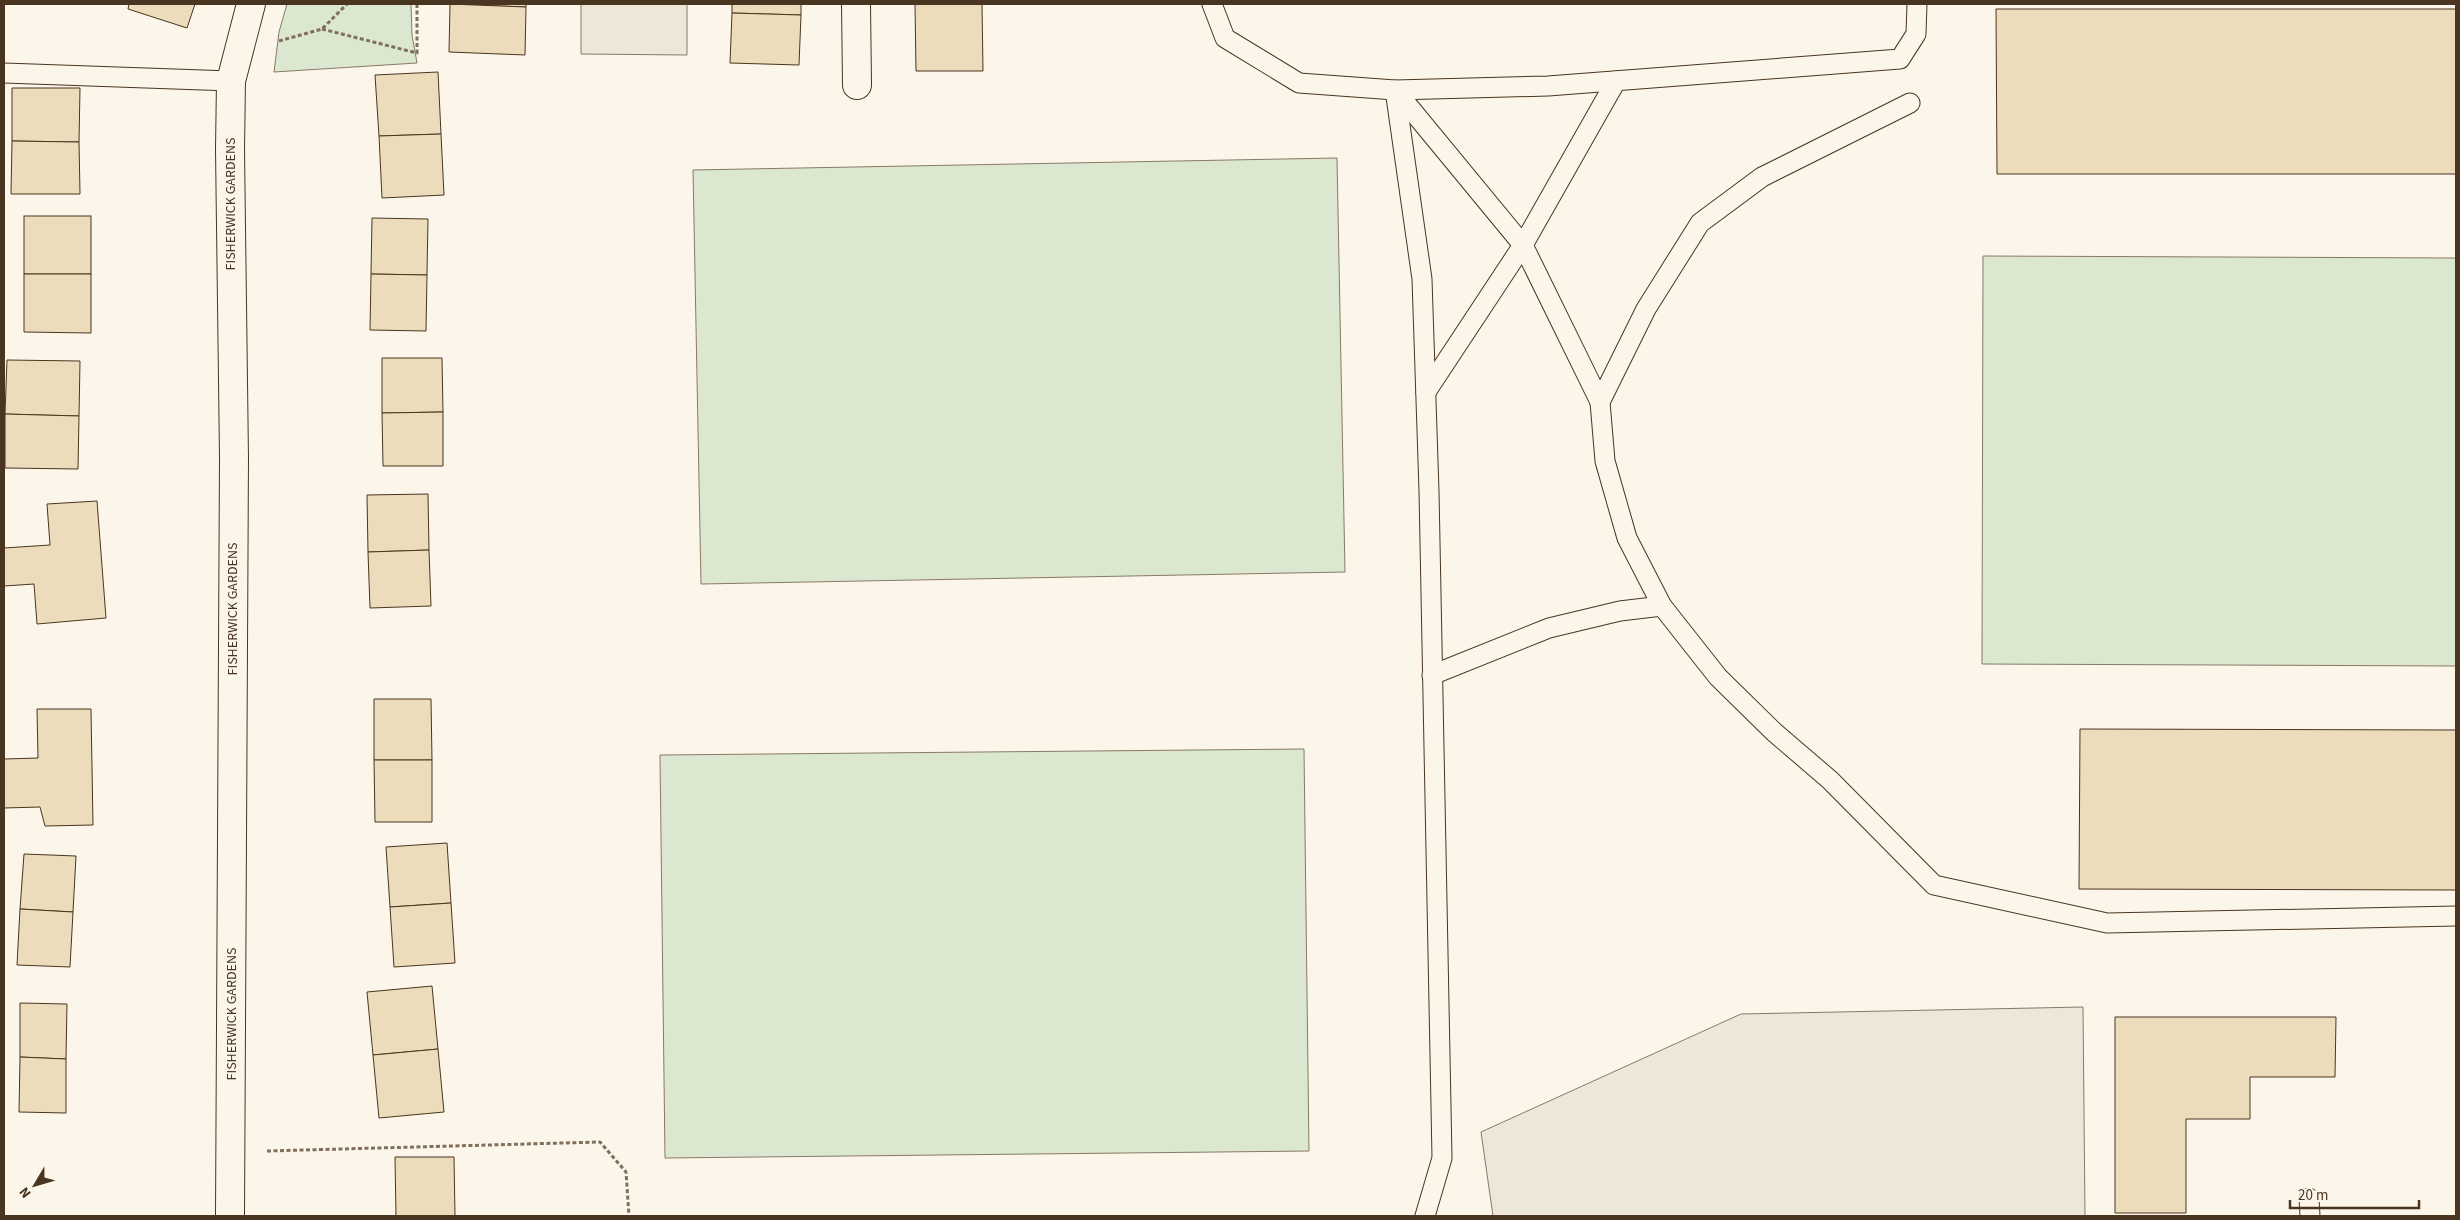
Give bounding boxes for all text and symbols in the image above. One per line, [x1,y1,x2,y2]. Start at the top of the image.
street label: FISHERWICK GARDENS [221,138,241,270]
street label: FISHERWICK GARDENS [223,543,243,675]
street label: FISHERWICK GARDENS [222,948,242,1080]
north arrow [10,1160,60,1210]
scale bar [2290,1178,2419,1210]
text: N [15,1183,36,1202]
text: 20 m [2298,1185,2328,1206]

